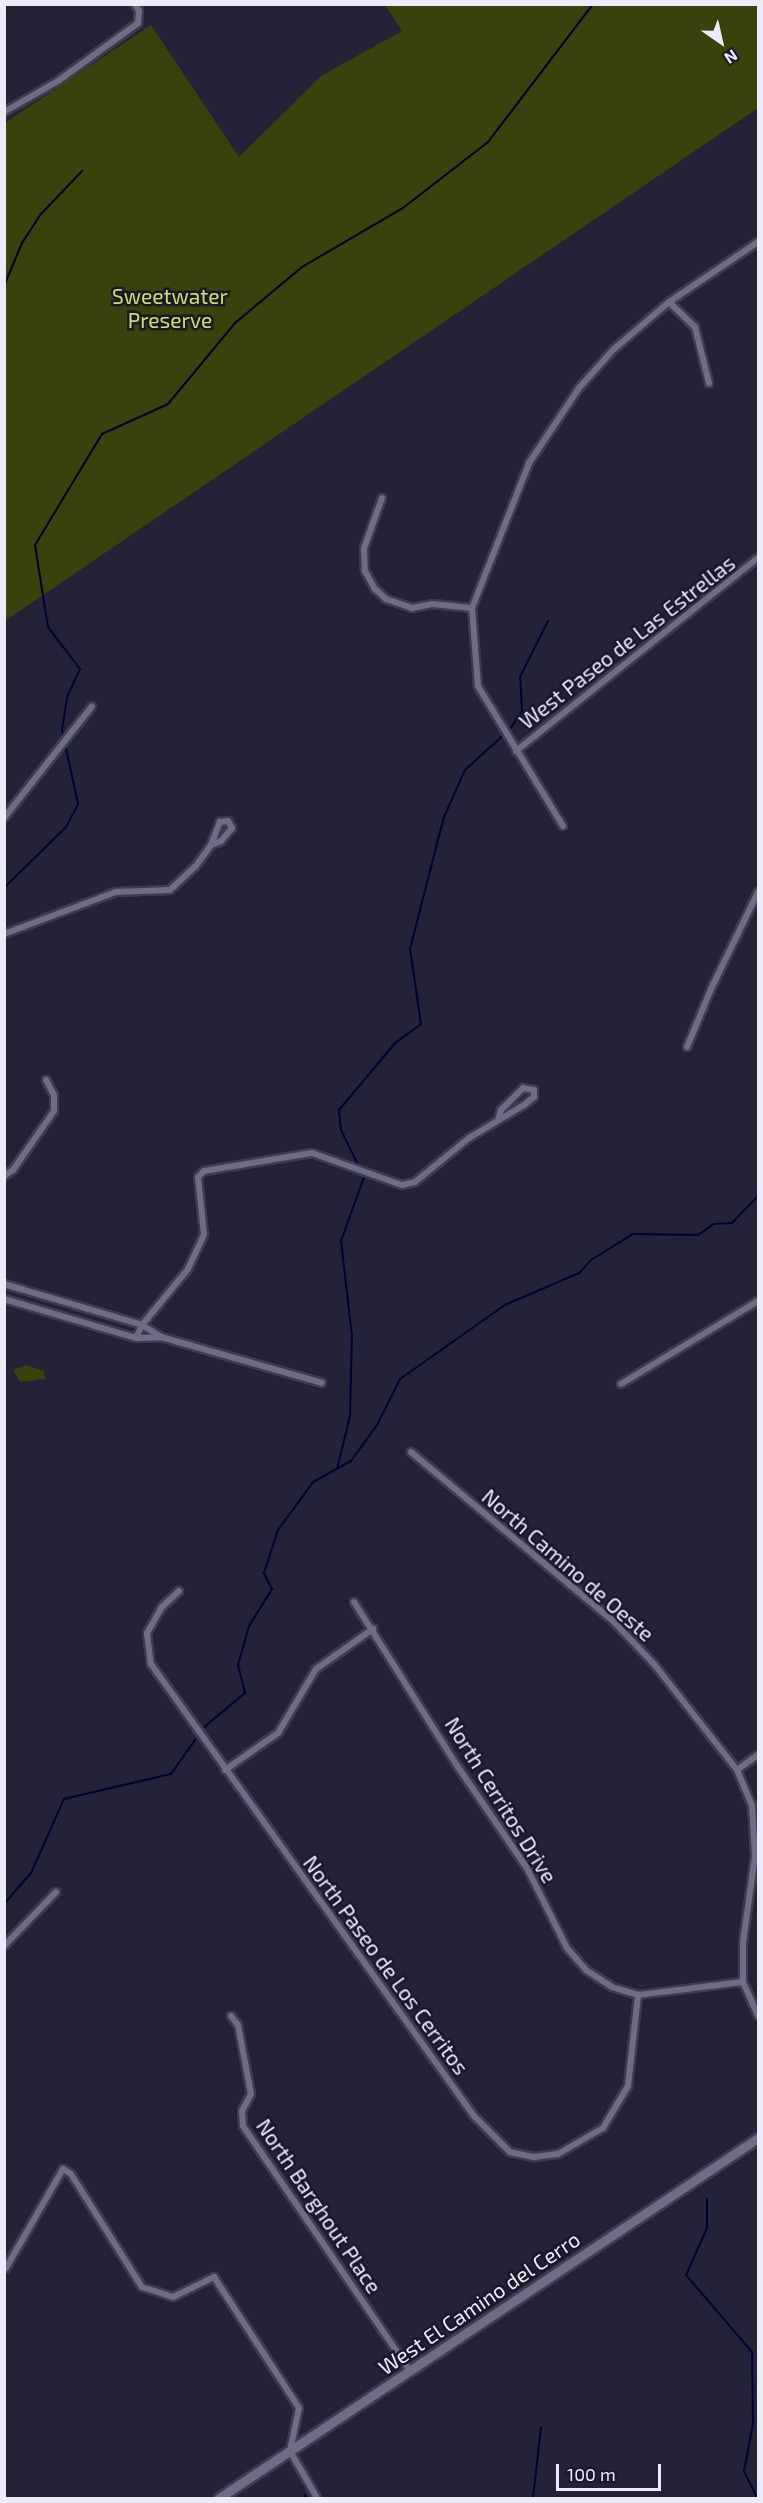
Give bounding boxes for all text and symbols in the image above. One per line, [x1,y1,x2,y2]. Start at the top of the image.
north arrow [691,12,751,72]
text: N [721,46,741,68]
park label: Sweetwater Preserve [112,283,228,333]
street label: West Paseo de Las Estrellas [514,550,740,734]
street label: North Camino de Oeste [477,1484,659,1646]
street label: North Cerritos Drive [440,1713,562,1887]
street label: North Paseo de Los Cerritos [298,1851,474,2079]
street label: North Barghout Place [251,2114,387,2298]
street label: West El Camino del Cerro [373,2226,585,2380]
scale bar [559,2452,664,2490]
text: 100 m [567,2463,616,2485]

